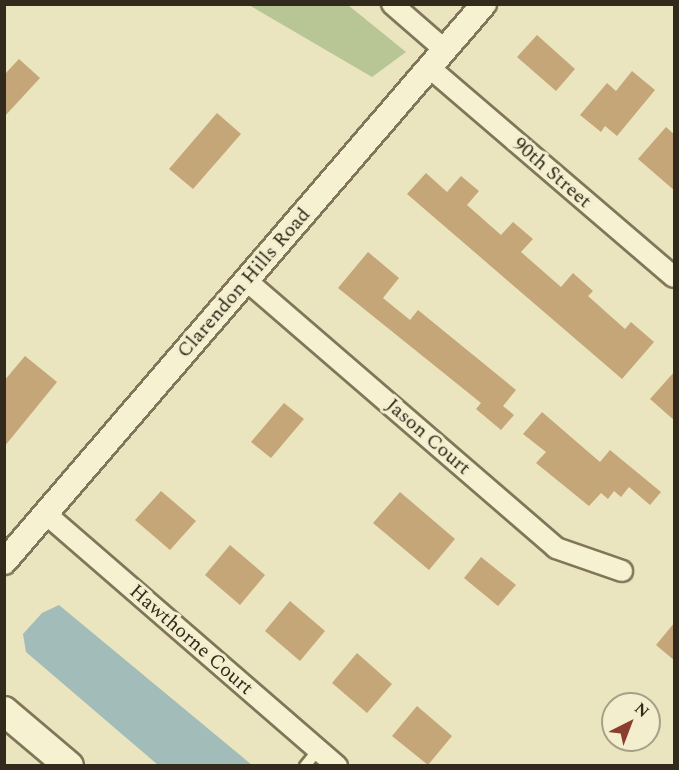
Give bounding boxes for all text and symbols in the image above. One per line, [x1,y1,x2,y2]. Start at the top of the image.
street label: 90th Street [508,132,596,214]
street label: Clarendon Hills Road [172,203,316,363]
street label: Jason Court [381,394,475,480]
street label: Hawthorne Court [124,580,258,700]
north arrow [601,692,661,752]
text: N [629,697,655,723]

